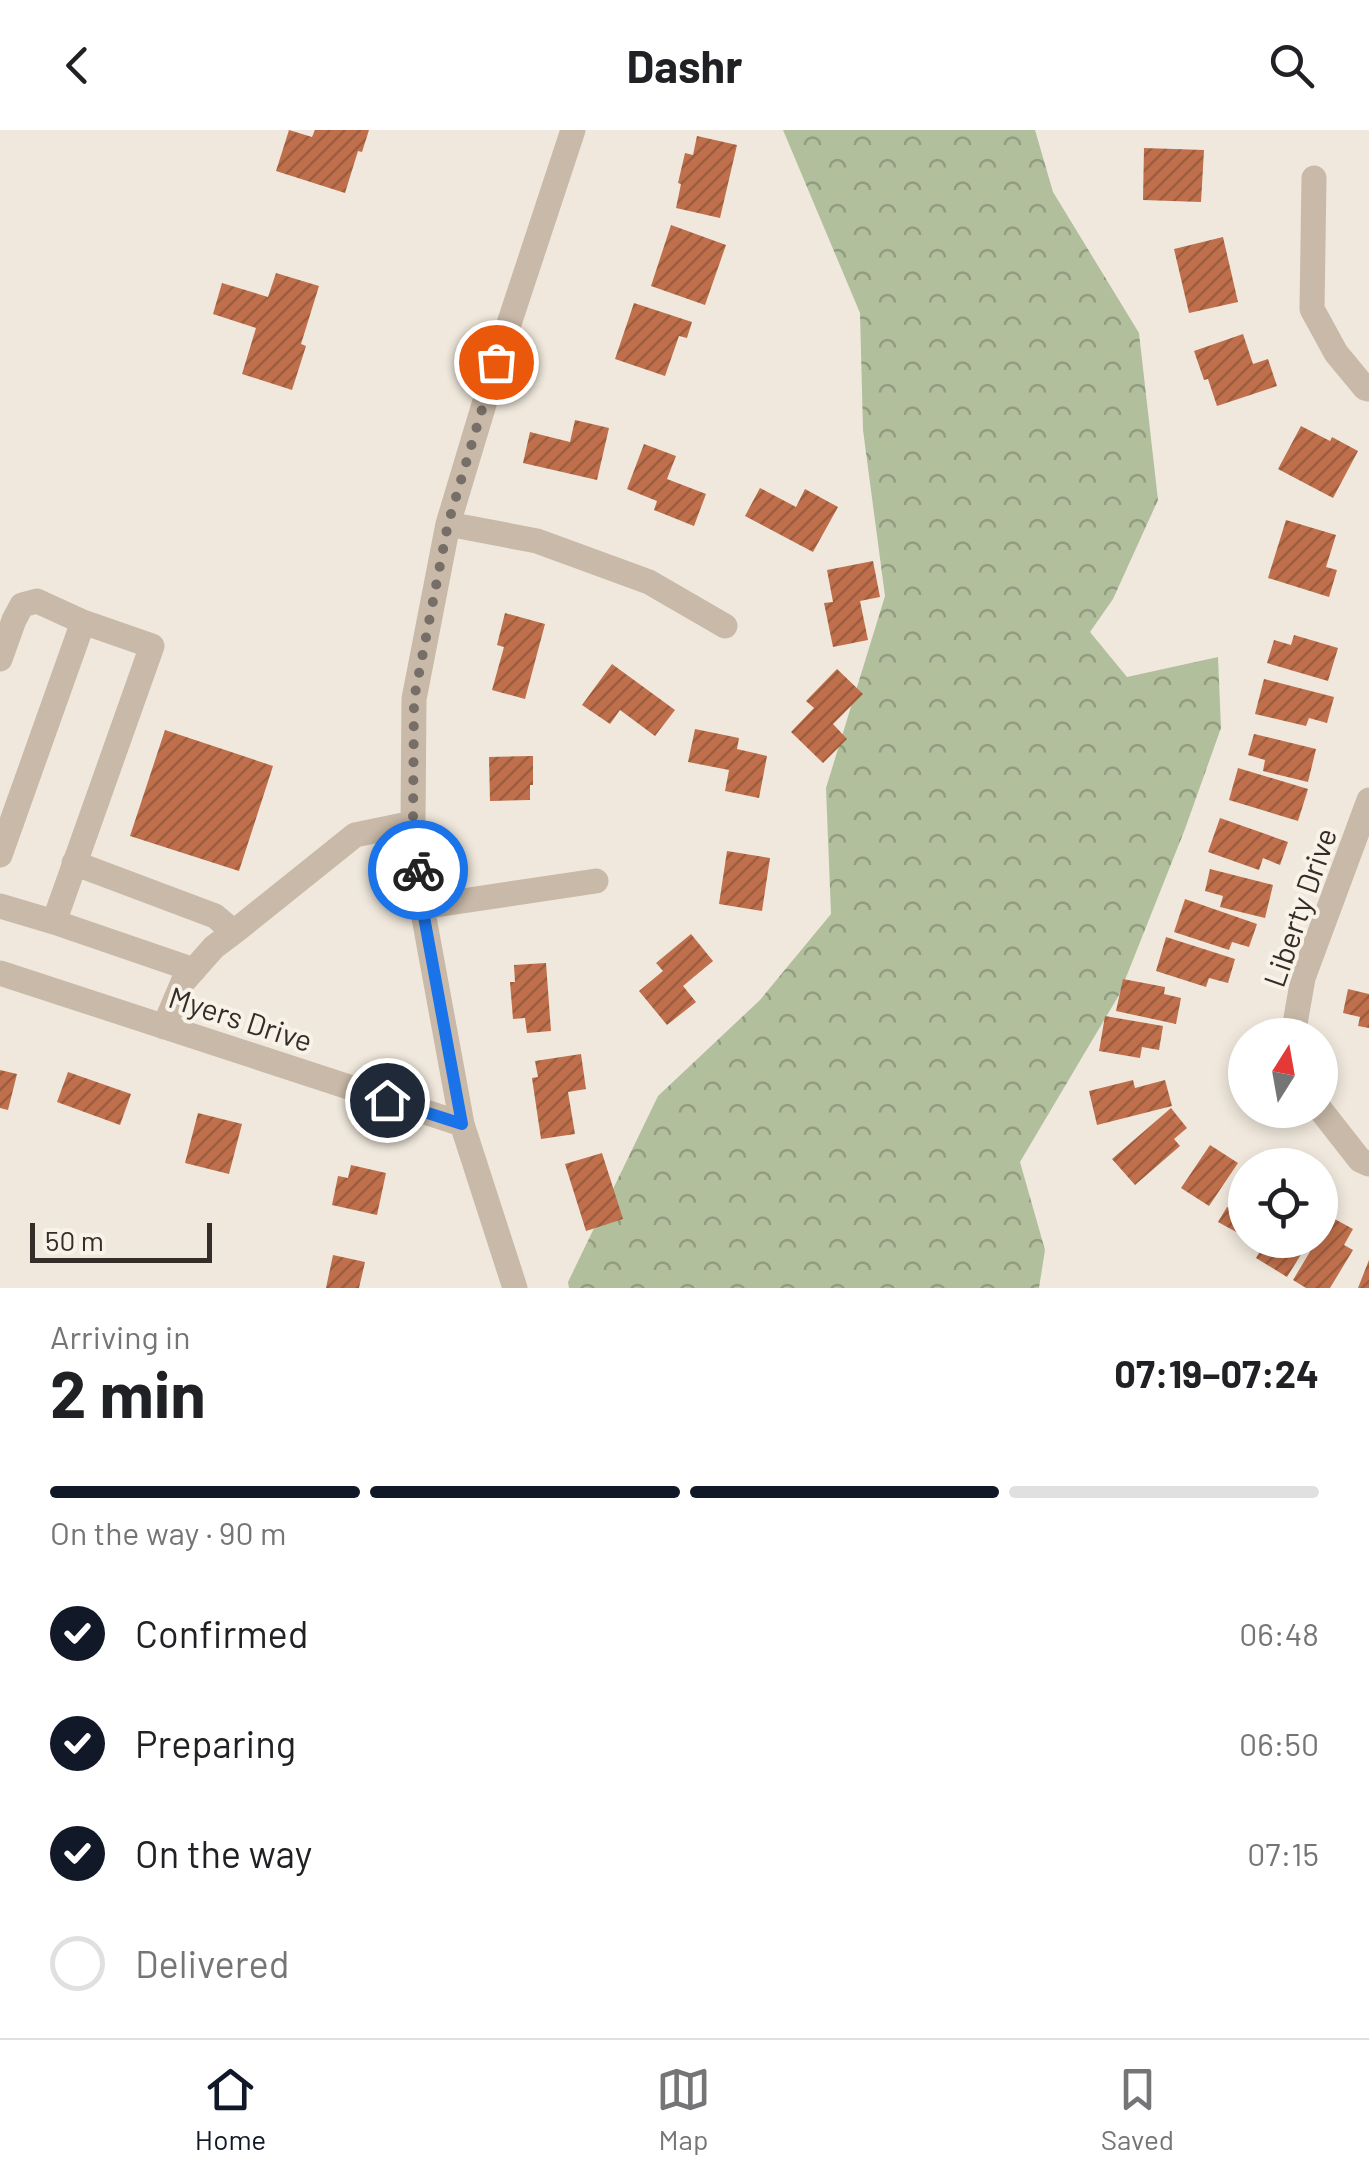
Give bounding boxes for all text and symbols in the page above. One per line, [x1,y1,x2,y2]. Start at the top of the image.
icon: back [50,38,105,93]
text: Dashr [627,38,742,92]
icon: search [1264,38,1319,93]
pin [454,320,539,405]
icon: bag [469,335,524,390]
courier [368,820,468,920]
street label: Liberty Drive [1255,823,1343,991]
icon: bike [391,843,446,898]
street label: Myers Drive [165,978,317,1058]
north arrow [1228,1018,1338,1128]
map controls [1228,1018,1338,1258]
pin [345,1058,430,1143]
icon: home [360,1073,415,1128]
button: locate [1228,1148,1338,1258]
scale bar [30,1218,212,1262]
text: 50 m [45,1223,104,1257]
text: Arriving in [50,1317,190,1355]
text: 07:19–07:24 [1114,1350,1319,1396]
text: 2 min [50,1353,206,1431]
text: On the way · 90 m [50,1513,286,1551]
icon: check [50,1606,105,1661]
text: Confirmed [135,1610,308,1656]
text: 06:48 [1239,1614,1319,1652]
icon: check [50,1716,105,1771]
text: Preparing [135,1720,296,1766]
text: 06:50 [1239,1724,1319,1762]
icon: check [50,1826,105,1881]
text: On the way [135,1830,312,1876]
text: 07:15 [1247,1834,1319,1872]
text: Delivered [135,1940,289,1986]
tab: Home [195,2062,266,2156]
tab: Map [656,2062,711,2156]
tab: Saved [1101,2062,1174,2156]

